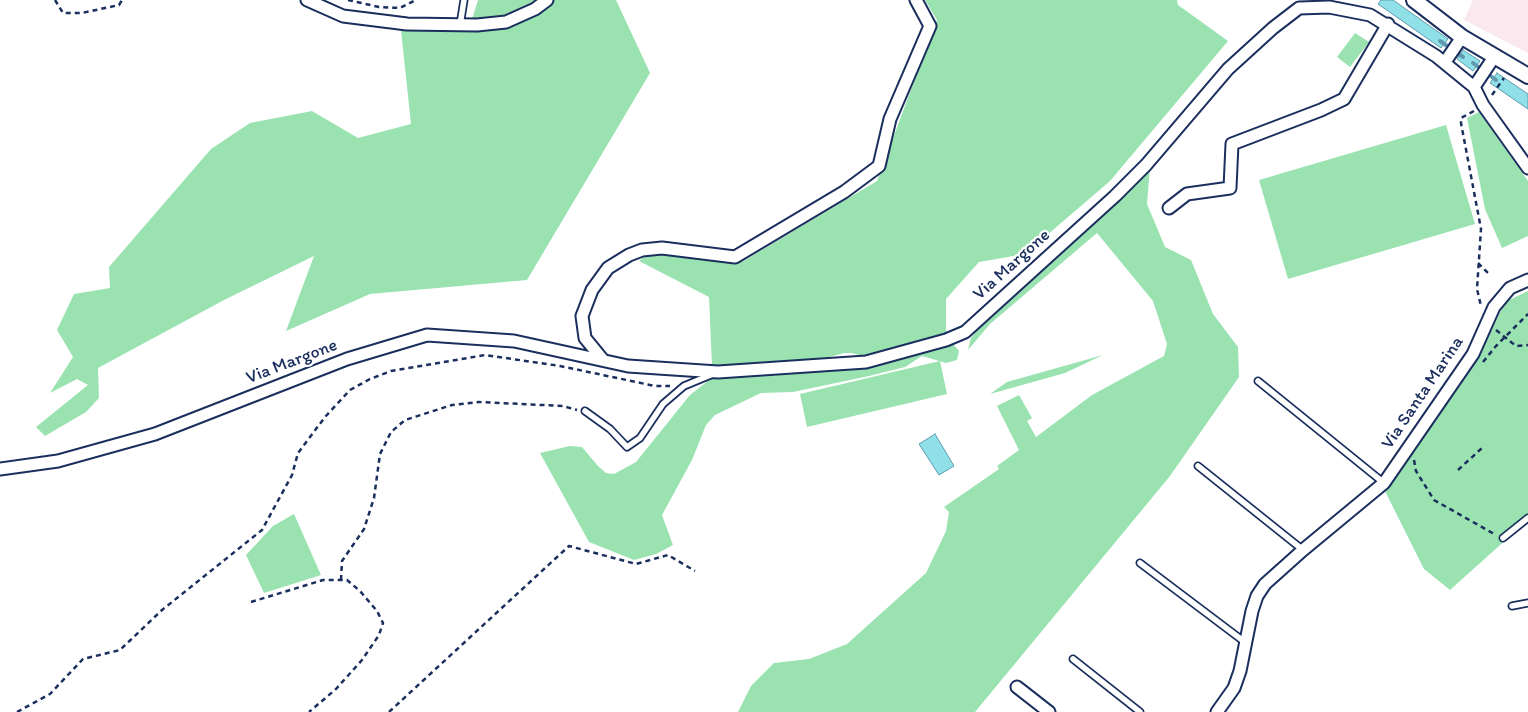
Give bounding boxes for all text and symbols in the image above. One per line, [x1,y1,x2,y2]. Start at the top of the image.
street label: Via Margone [969,225,1055,305]
street label: Via Santa Marina [1377,332,1469,454]
street label: Via Margone [243,335,341,389]

